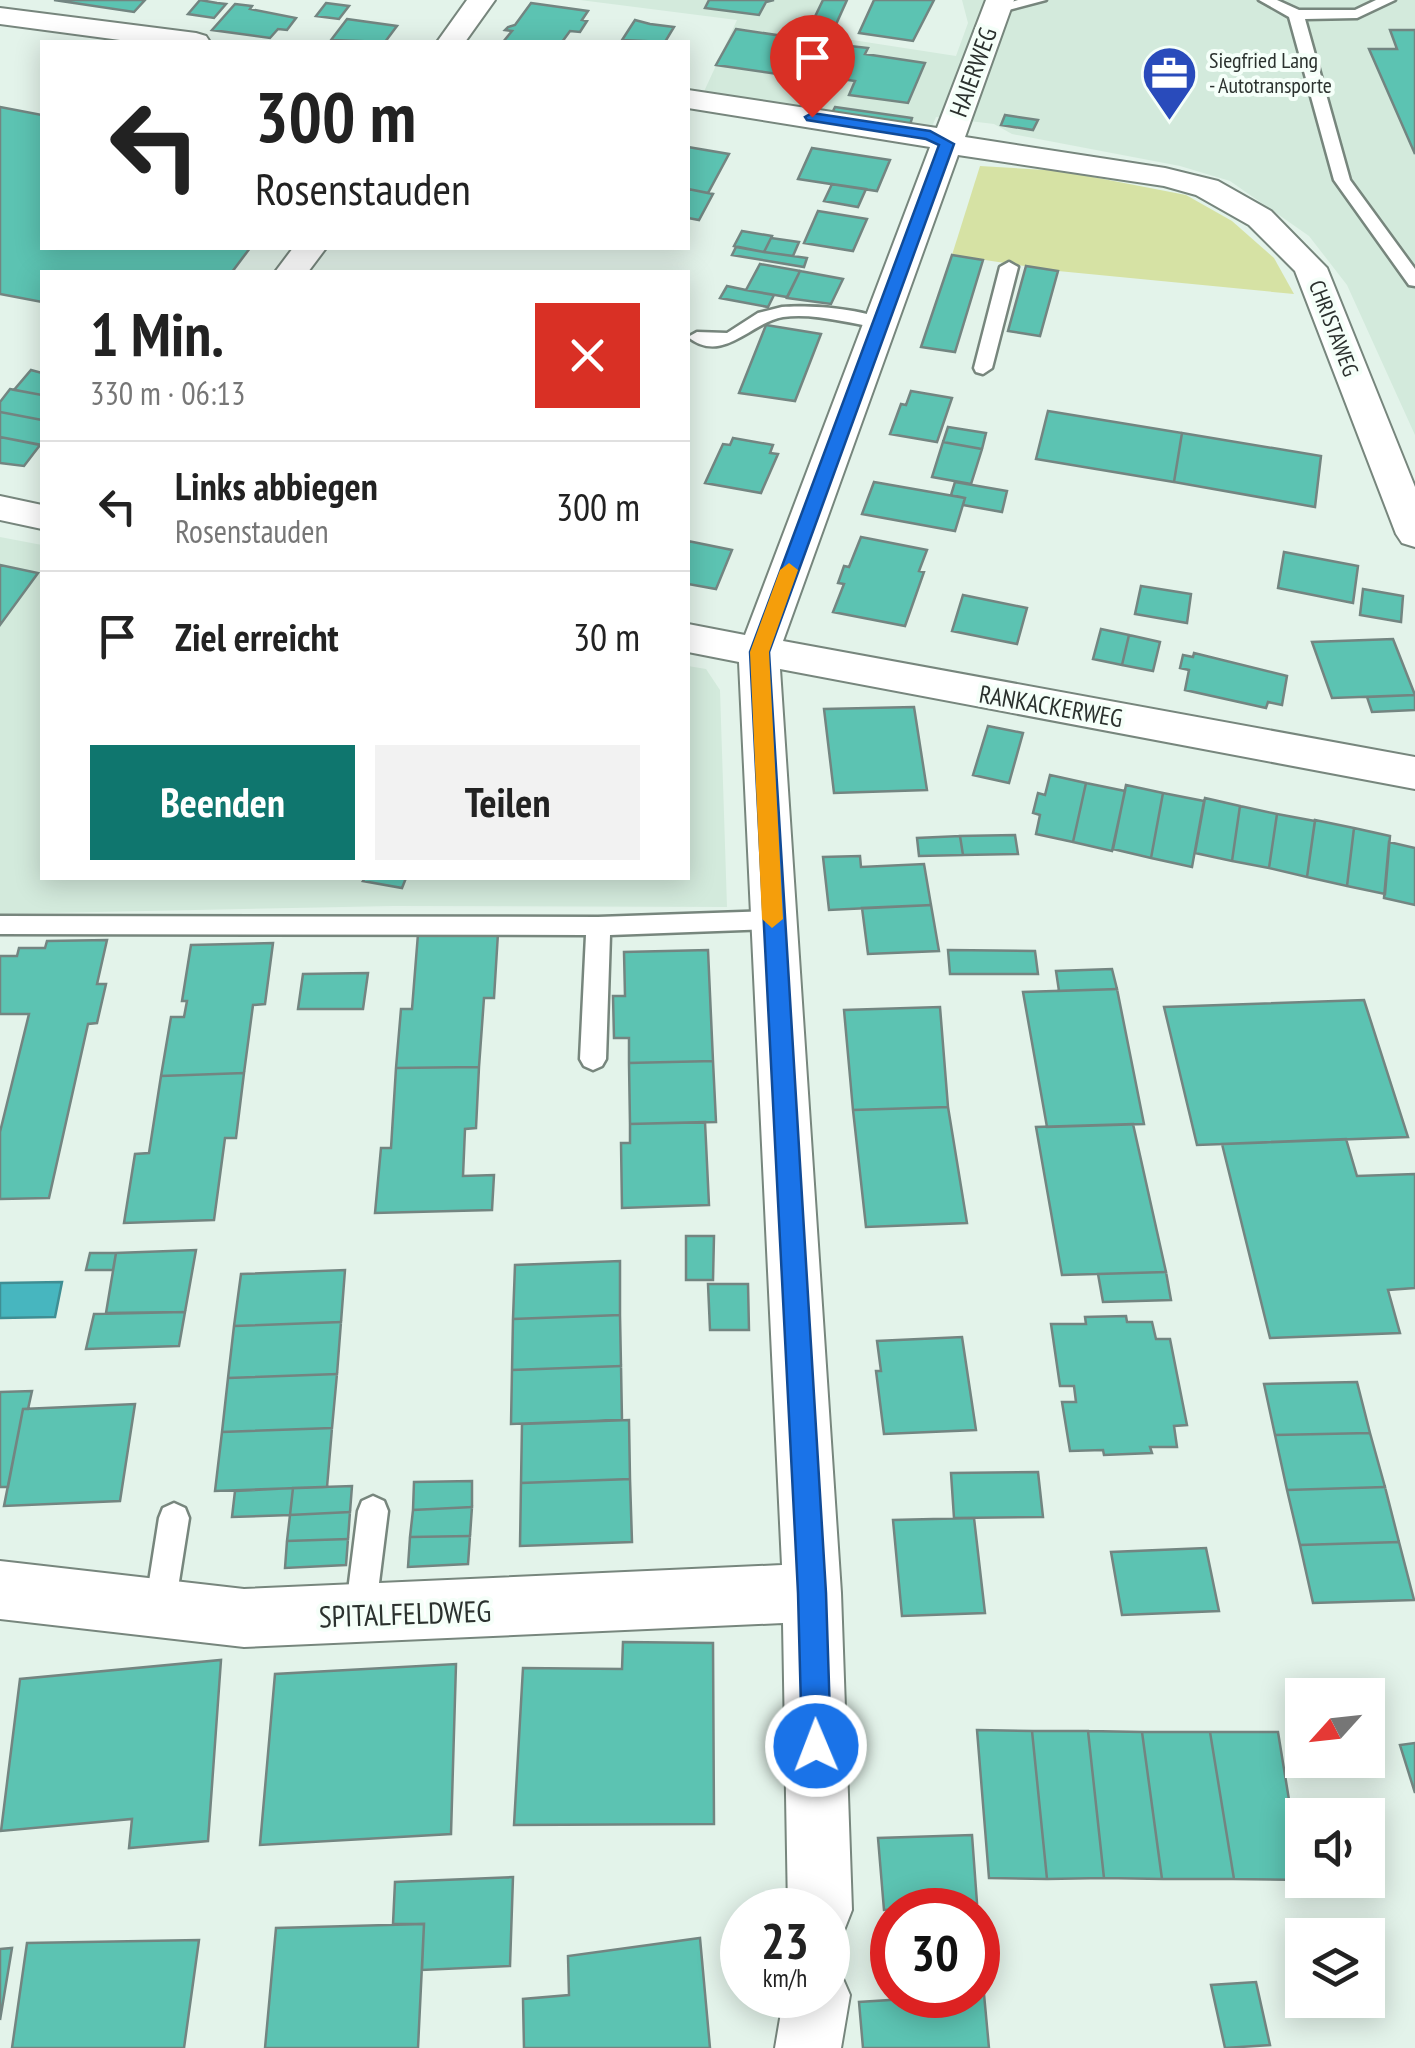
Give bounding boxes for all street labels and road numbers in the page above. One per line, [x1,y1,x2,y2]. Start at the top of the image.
street label: HAIERWEG [942,23,1004,121]
street label: CHRISTAWEG [1303,276,1365,380]
street label: RANKACKERWEG [977,678,1125,734]
street label: SPITALFELDWEG [318,1591,492,1635]

